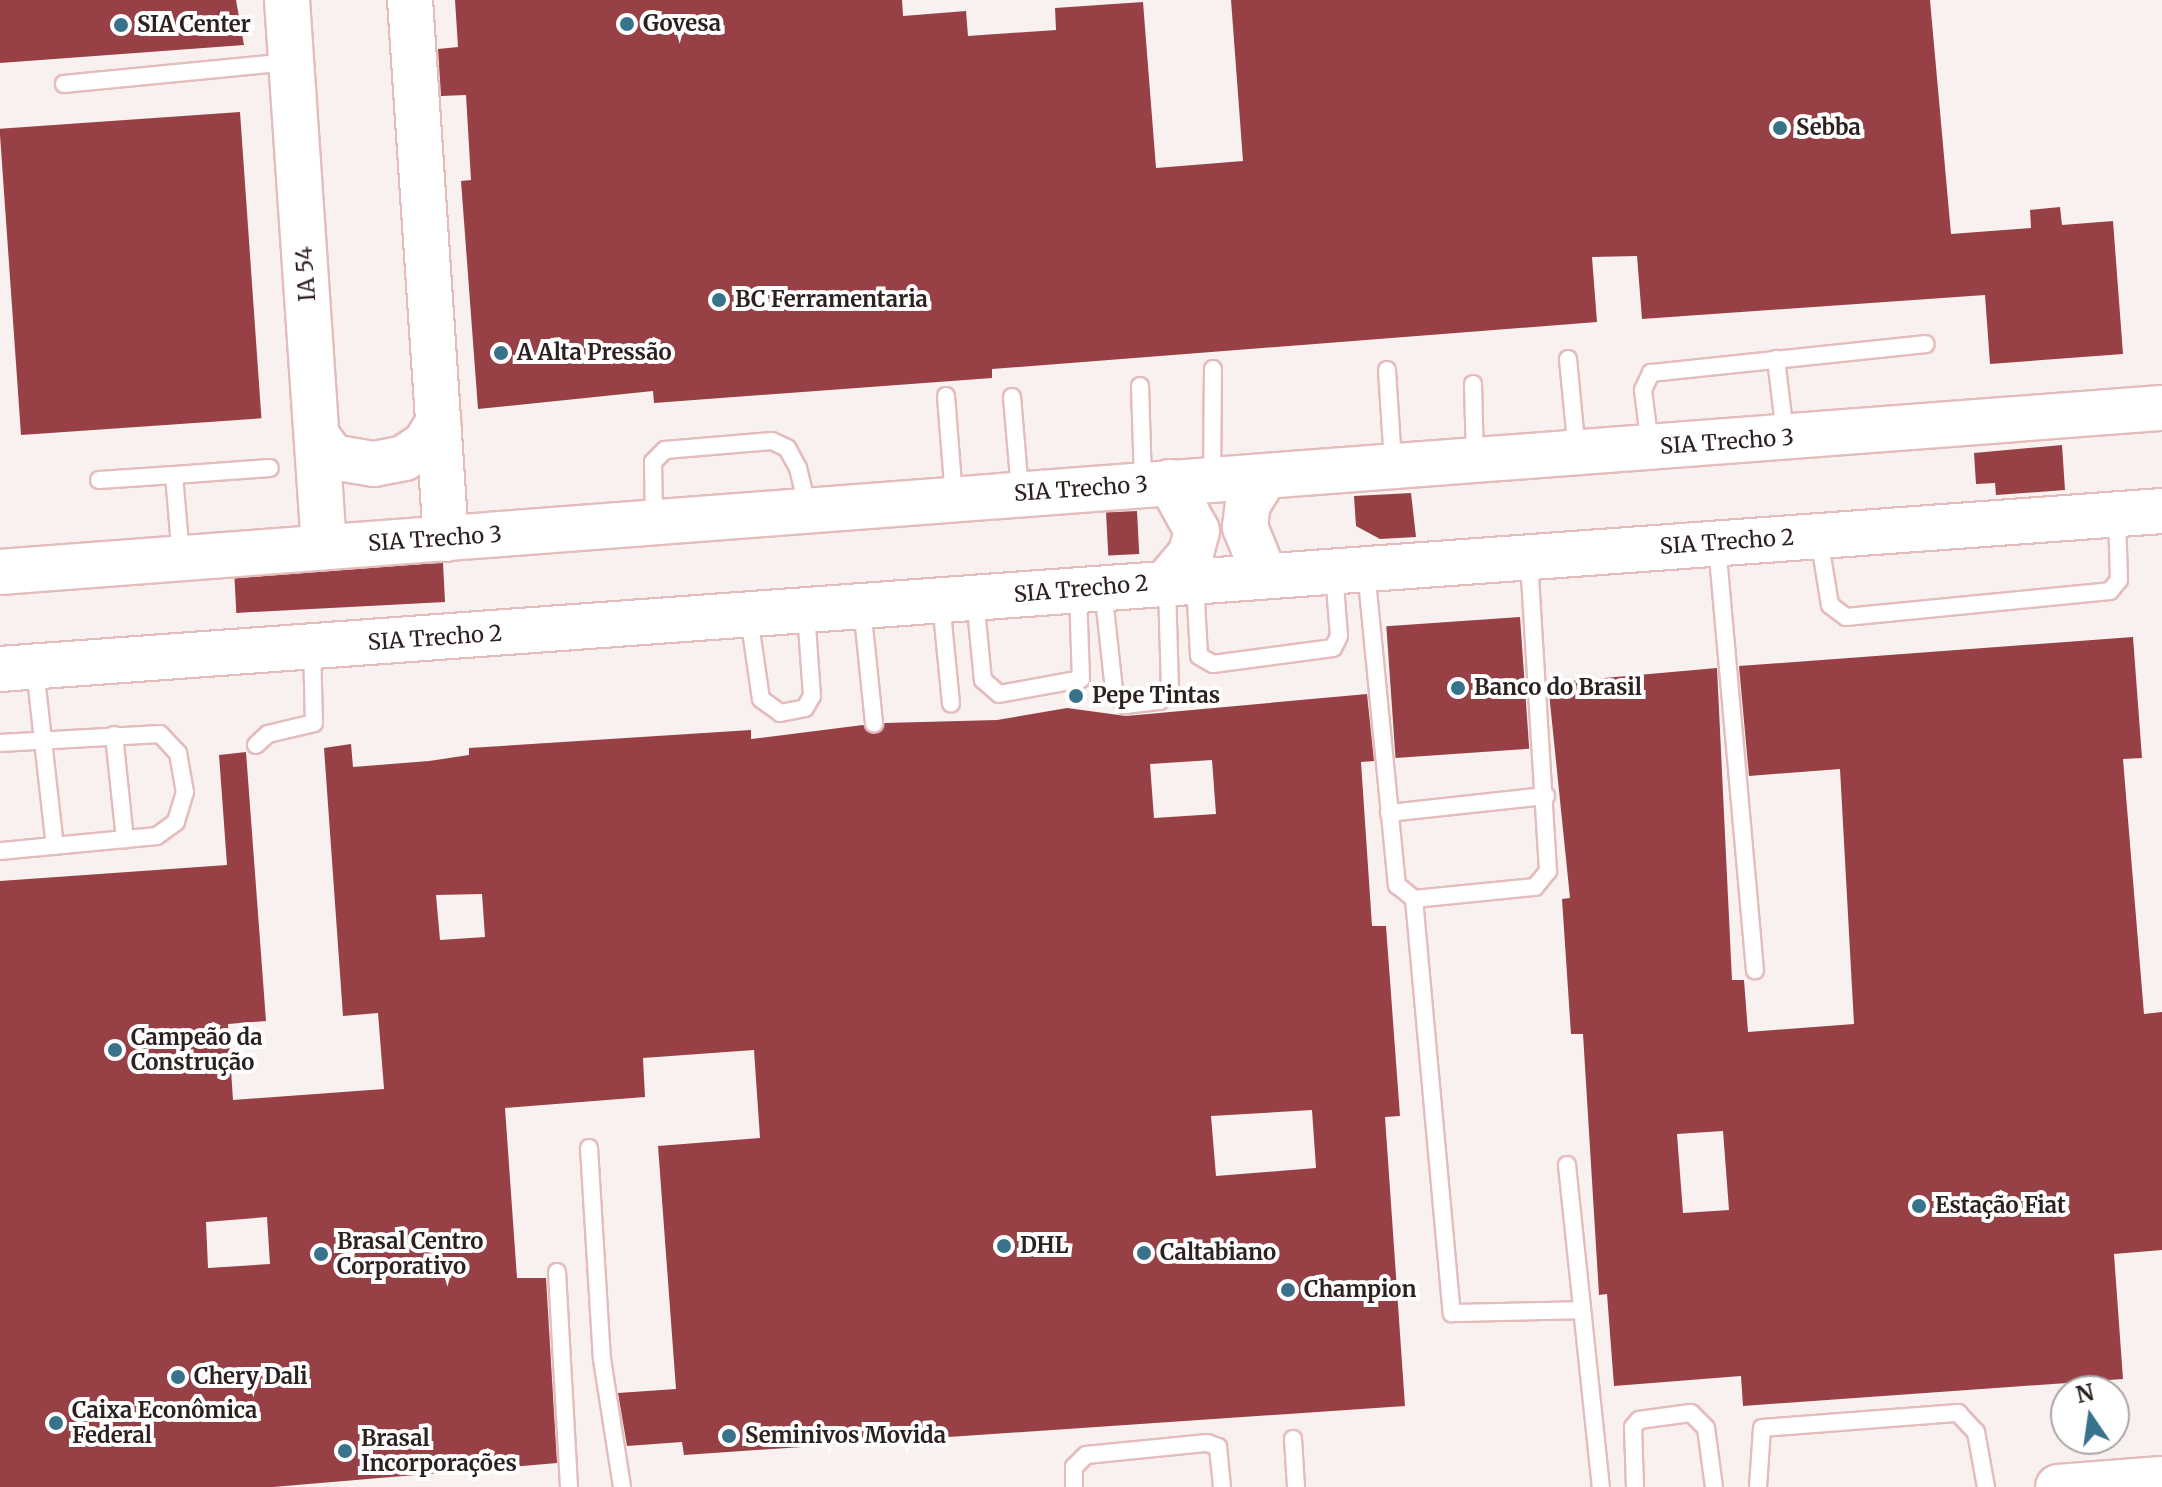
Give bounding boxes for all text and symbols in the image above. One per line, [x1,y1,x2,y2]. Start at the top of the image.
place label: Govesa [643,11,721,37]
place label: SIA Center [137,12,251,38]
marker: Govesa [618,15,636,33]
marker: SIA Center [112,16,130,34]
place label: Sebba [1796,115,1861,141]
marker: Sebba [1771,119,1789,137]
street label: IA 54 [291,246,321,302]
place label: BC Ferramentaria [735,287,928,313]
marker: BC Ferramentaria [710,291,728,309]
place label: A Alta Pressão [517,340,672,366]
marker: A Alta Pressão [492,344,510,362]
street label: SIA Trecho 3 [1659,424,1795,460]
street label: SIA Trecho 3 [1013,471,1149,507]
street label: SIA Trecho 3 [367,521,503,557]
street label: SIA Trecho 2 [1659,524,1795,560]
street label: SIA Trecho 2 [1013,570,1149,608]
street label: SIA Trecho 2 [367,620,503,656]
place label: Banco do Brasil [1474,675,1642,701]
marker: Banco do Brasil [1449,679,1467,697]
place label: Pepe Tintas [1092,683,1220,709]
marker: Pepe Tintas [1067,687,1085,705]
place label: Campeão da Construção [131,1024,262,1076]
marker: Campeão da Construção [106,1041,124,1059]
place label: Estação Fiat [1935,1193,2066,1219]
marker: Estação Fiat [1910,1197,1928,1215]
place label: Brasal Centro Corporativo [337,1228,483,1280]
place label: DHL [1020,1233,1069,1259]
marker: DHL [995,1237,1013,1255]
place label: Caltabiano [1160,1240,1276,1266]
marker: Caltabiano [1135,1244,1153,1262]
marker: Brasal Centro Corporativo [312,1245,330,1263]
place label: Champion [1304,1277,1416,1303]
marker: Champion [1279,1281,1297,1299]
place label: Chery Dali [194,1364,308,1390]
marker: Chery Dali [169,1368,187,1386]
north arrow [2050,1375,2130,1455]
text: N [2073,1378,2097,1409]
place label: Caixa Econômica Federal [72,1397,257,1448]
marker: Caixa Econômica Federal [47,1414,65,1432]
place label: Seminivos Movida [745,1423,946,1449]
place label: Brasal Incorporações [361,1425,517,1476]
marker: Seminivos Movida [720,1427,738,1445]
marker: Brasal Incorporações [336,1442,354,1460]

